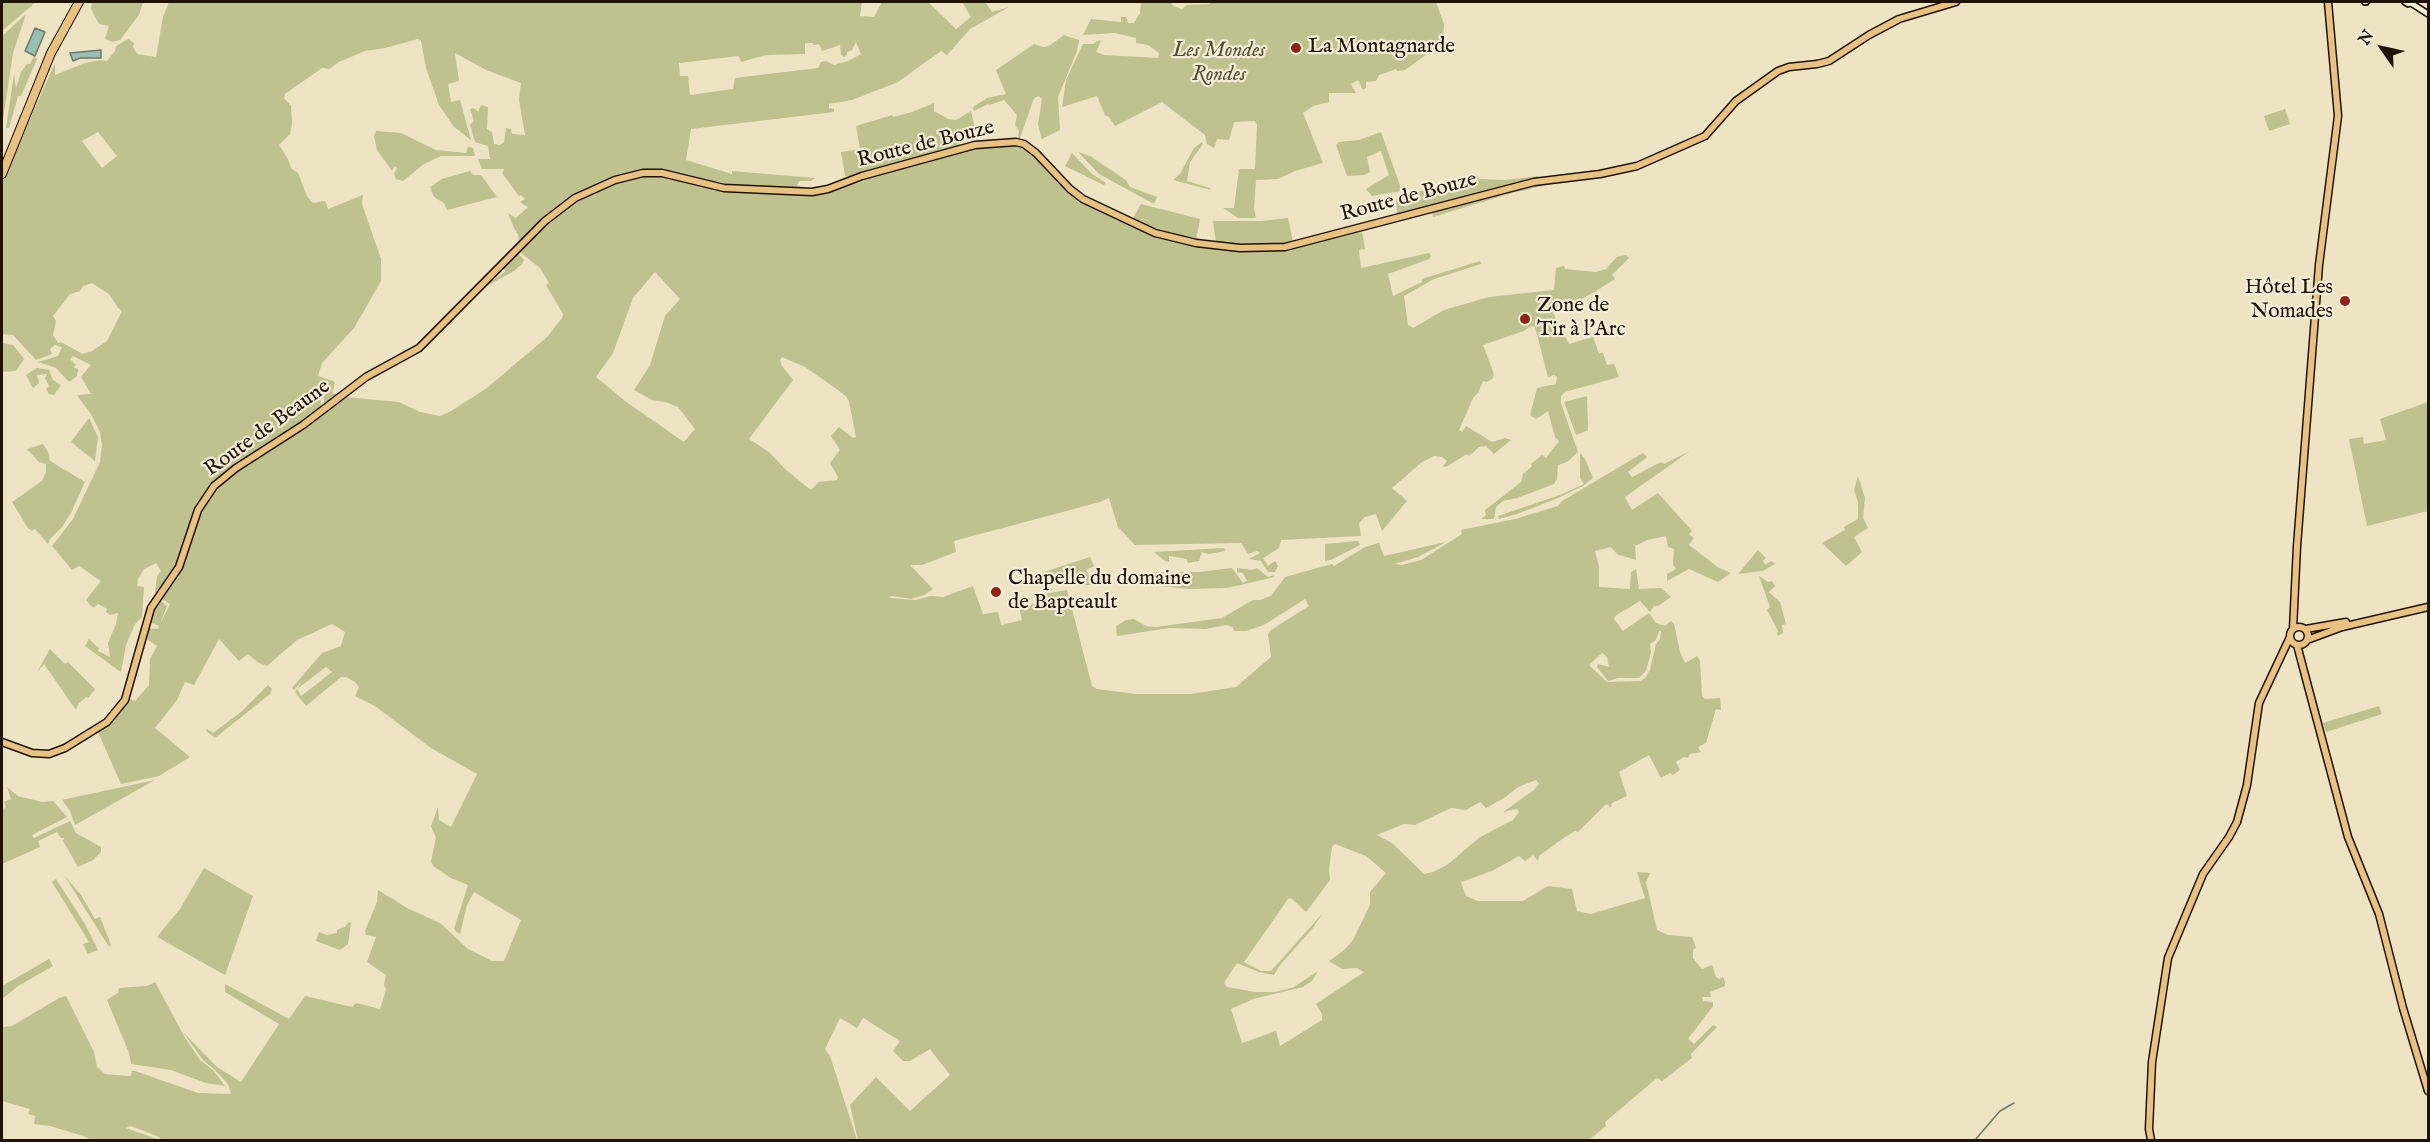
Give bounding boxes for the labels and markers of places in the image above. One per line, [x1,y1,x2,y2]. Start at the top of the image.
place label: La Montagnarde [1308,35,1455,61]
marker: La Montagnarde [1289,41,1303,55]
place label: Hôtel Les Nomades [2245,276,2333,326]
place label: Zone de Tir à l'Arc [1537,294,1625,344]
marker: Hôtel Les Nomades [2338,294,2352,308]
marker: Zone de Tir à l'Arc [1518,312,1532,326]
place label: Chapelle du domaine de Bapteault [1008,567,1191,617]
marker: Chapelle du domaine de Bapteault [989,585,1003,599]

